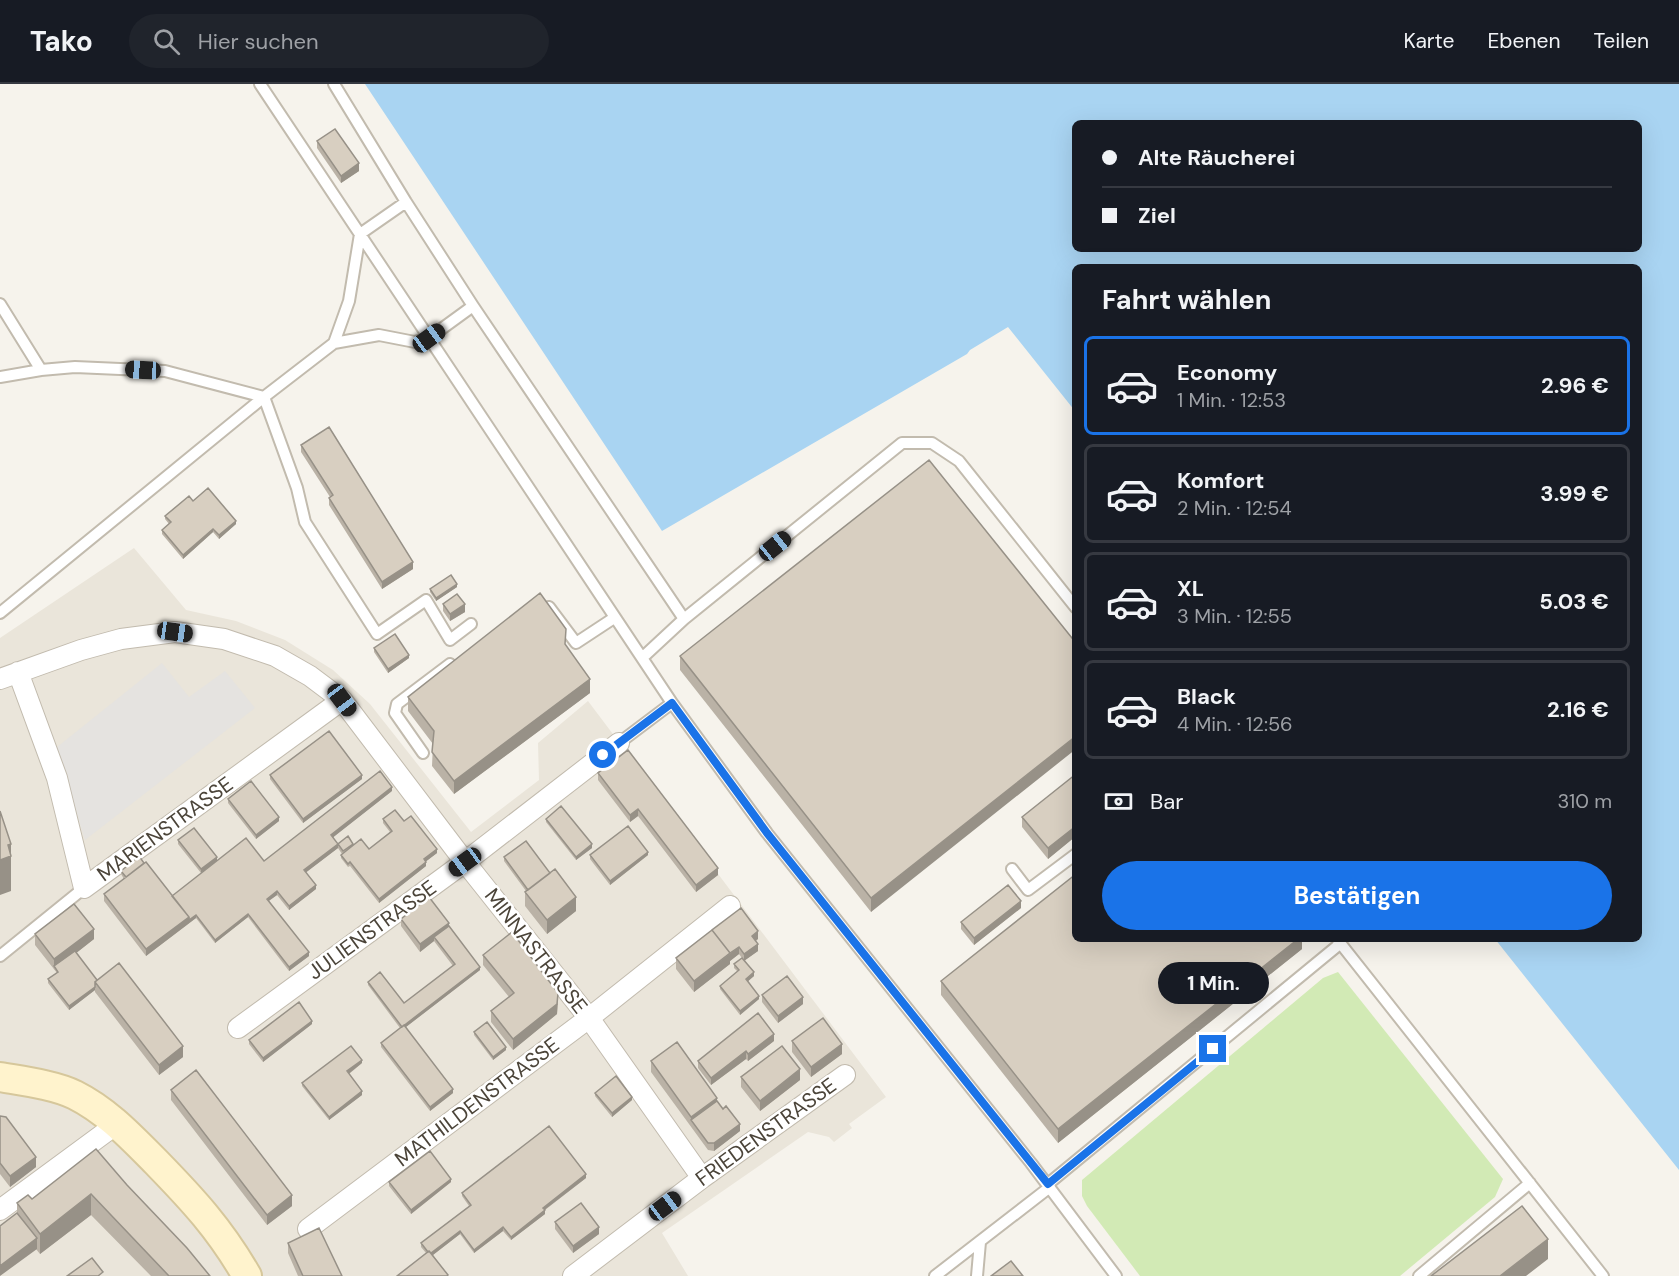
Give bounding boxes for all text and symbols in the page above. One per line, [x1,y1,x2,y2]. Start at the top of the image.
search box [129,14,549,68]
text: Tako [30,23,93,60]
icon: search [150,25,183,58]
text: Hier suchen [198,27,319,56]
text: Karte [1404,27,1454,55]
text: Ebenen [1487,27,1560,55]
text: Teilen [1593,27,1649,55]
text: Alte Räucherei [1138,143,1295,172]
text: Ziel [1138,201,1176,230]
text: Fahrt wählen [1102,282,1272,317]
car [409,320,449,356]
text: Economy [1177,358,1277,387]
icon: car [1105,359,1159,413]
car [125,360,161,380]
text: 2.96 € [1541,371,1609,400]
text: 1 Min. · 12:53 [1177,387,1286,413]
text: Komfort [1177,466,1264,495]
icon: car [1105,467,1159,521]
text: 3.99 € [1540,479,1609,508]
text: 2 Min. · 12:54 [1177,495,1292,521]
car [755,528,795,564]
text: XL [1177,574,1204,603]
icon: car [1105,575,1159,629]
text: 5.03 € [1539,587,1609,616]
text: 3 Min. · 12:55 [1177,603,1292,629]
car [156,621,194,643]
car [324,680,360,720]
text: Black [1177,682,1236,711]
icon: car [1105,683,1159,737]
text: 2.16 € [1547,695,1609,724]
text: 4 Min. · 12:56 [1177,711,1293,737]
route start [589,741,616,768]
street label: MARIENSTRASSE [91,770,239,888]
icon: cash [1102,785,1135,818]
text: Bar [1150,787,1183,816]
text: 310 m [1557,788,1612,814]
car [445,844,485,880]
button: Bestätigen [1102,861,1612,930]
street label: JULIENSTRASSE [302,874,442,986]
street label: MINNASTRASSE [478,883,594,1019]
callout: 1 Min. [1158,962,1268,1004]
text: 1 Min. [1187,970,1240,996]
street label: MATHILDENSTRASSE [389,1031,565,1173]
route end [1199,1035,1226,1062]
street label: FRIEDENSTRASSE [690,1071,842,1193]
car [645,1188,685,1224]

